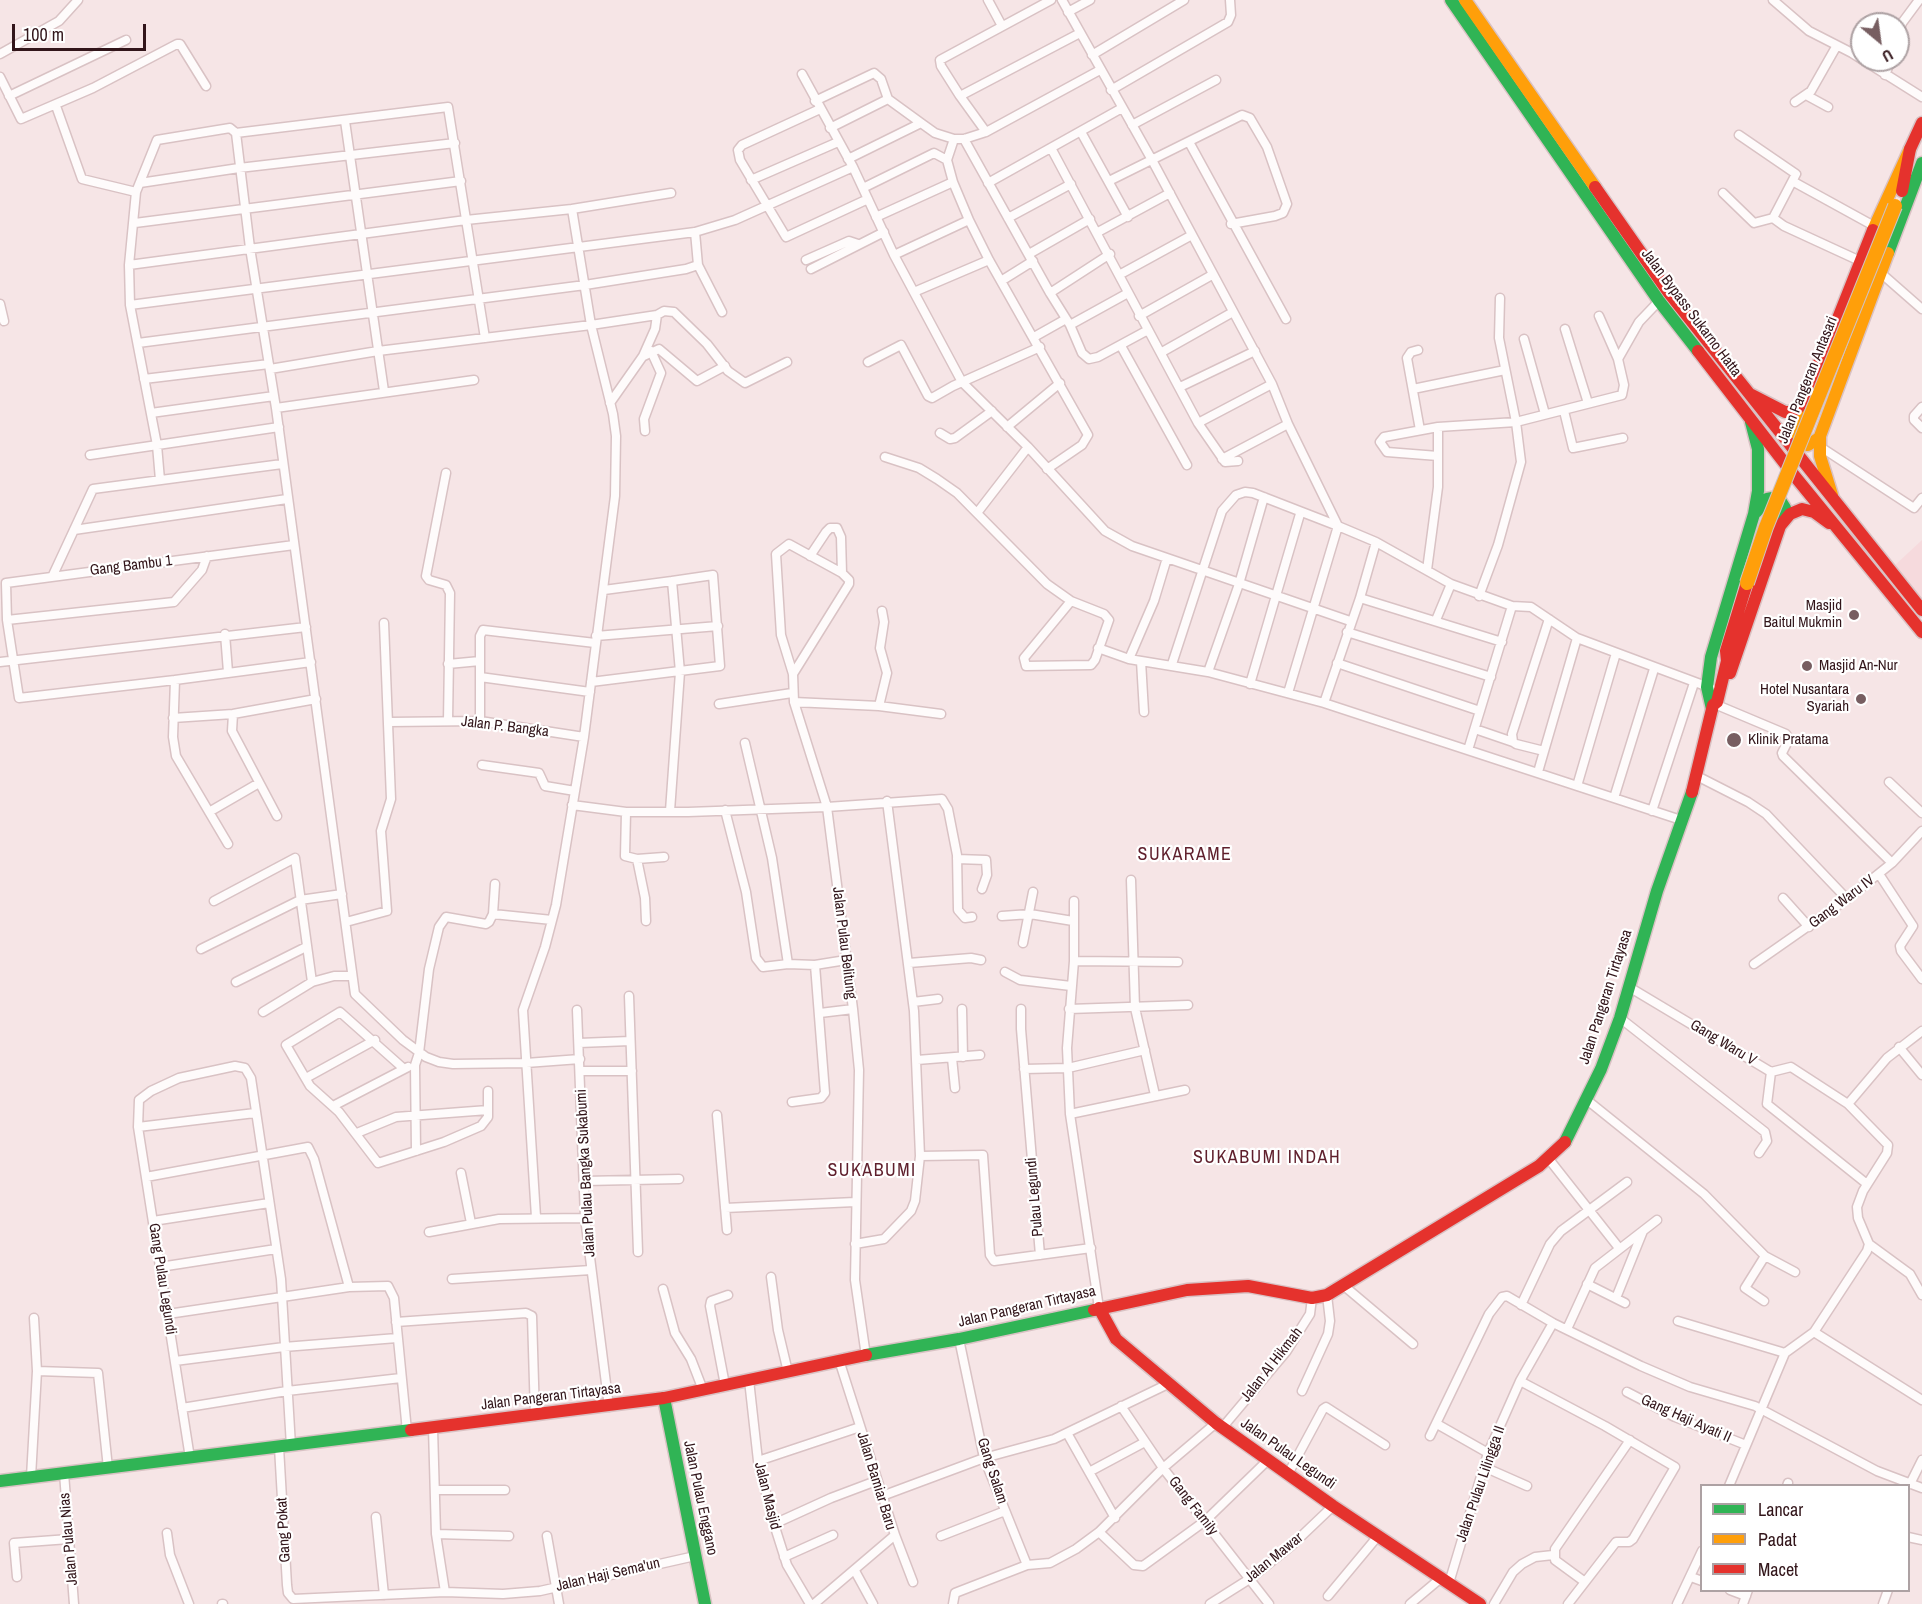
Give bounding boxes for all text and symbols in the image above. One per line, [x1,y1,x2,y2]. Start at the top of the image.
scale bar [15,12,148,50]
north arrow [1850,12,1910,72]
text: 100 m [23,22,64,47]
text: U [1878,44,1897,68]
street label: Jalan Bypass Sukarno Hatta [1637,246,1745,380]
street label: Jalan Pangeran Antasari [1774,314,1842,446]
street label: Gang Bambu 1 [89,552,173,580]
place label: Masjid Baitul Mukmin [1763,597,1842,632]
marker: Masjid Baitul Mukmin [1847,608,1861,622]
place label: Masjid An-Nur [1819,657,1898,675]
marker: Masjid An-Nur [1800,659,1814,673]
place label: Hotel Nusantara Syariah [1760,681,1849,716]
marker: Hotel Nusantara Syariah [1854,692,1868,706]
street label: Jalan P. Bangka [460,713,550,741]
marker: Klinik Pratama [1725,731,1743,749]
place label: Klinik Pratama [1748,731,1829,749]
district label: SUKARAME [1138,844,1232,866]
street label: Gang Waru IV [1806,871,1878,933]
street label: Jalan Pulau Belitung [828,886,860,1000]
street label: Jalan Pangeran Tirtayasa [1576,927,1636,1067]
street label: Gang Waru V [1687,1016,1759,1070]
street label: Jalan Pulau Bangka Sukabumi [573,1089,599,1257]
district label: SUKABUMI INDAH [1193,1147,1341,1169]
street label: Pulau Legundi [1023,1157,1047,1237]
district label: SUKABUMI [827,1160,917,1182]
street label: Gang Pulau Legundi [144,1222,180,1336]
street label: Jalan Pangeran Tirtayasa [956,1282,1098,1332]
street label: Jalan Al Hikmah [1237,1324,1307,1406]
street label: Jalan Pangeran Tirtayasa [480,1380,622,1414]
street label: Gang Haji Ayati II [1638,1391,1734,1447]
street label: Jalan Pulau Legundi [1237,1414,1339,1494]
street label: Jalan Pulau Lilingga II [1453,1424,1509,1544]
street label: Jalan Bamiar Baru [853,1430,899,1532]
street label: Gang Salam [973,1436,1011,1506]
street label: Jalan Pulau Enggano [679,1439,721,1557]
street label: Jalan Masjid [750,1460,784,1532]
street label: Gang Family [1164,1473,1222,1539]
legend [1700,1484,1910,1592]
street label: Jalan Pulau Nias [56,1492,82,1586]
street label: Gang Pokat [273,1497,295,1563]
text: Lancar [1758,1497,1803,1522]
text: Padat [1758,1527,1797,1552]
street label: Jalan Mawar [1241,1529,1307,1587]
street label: Jalan Haji Sema'un [554,1554,662,1596]
text: Macet [1758,1557,1798,1582]

